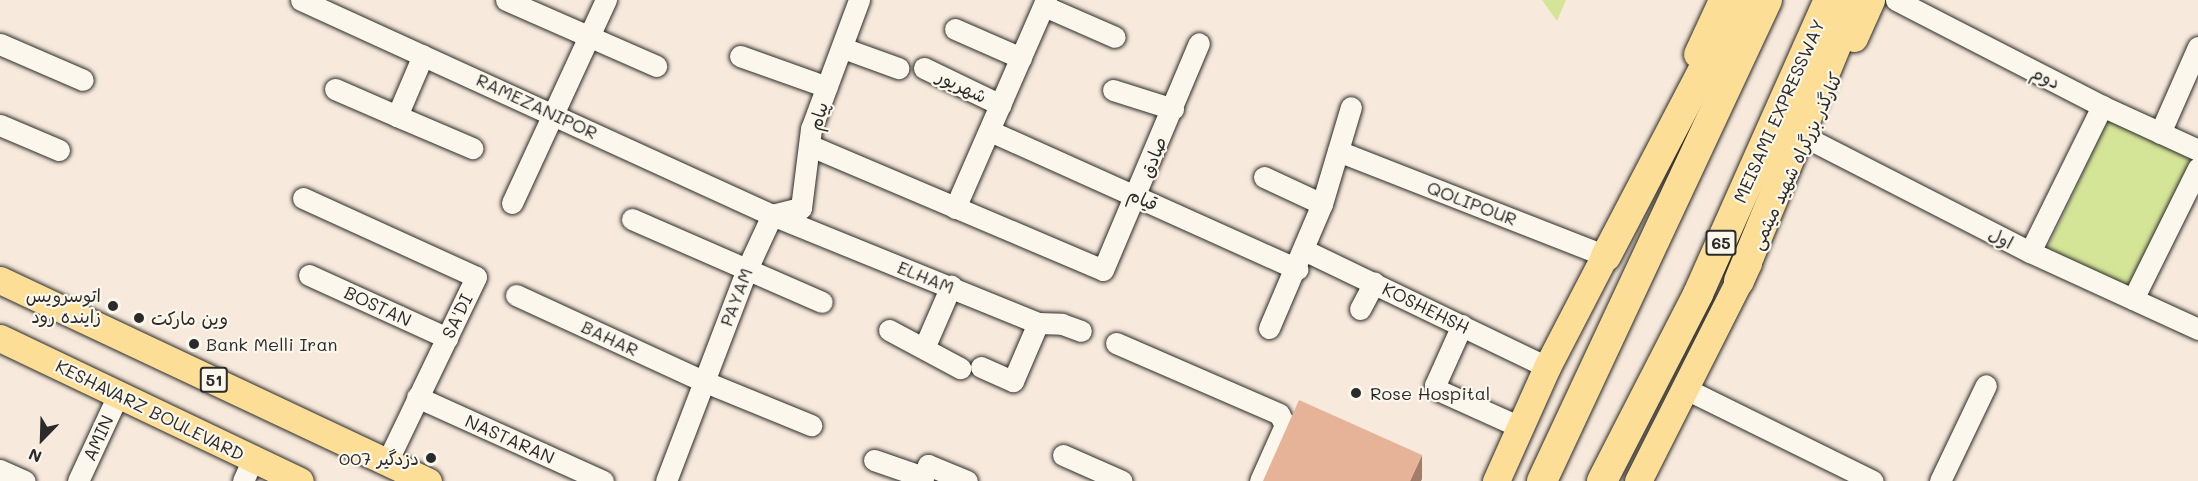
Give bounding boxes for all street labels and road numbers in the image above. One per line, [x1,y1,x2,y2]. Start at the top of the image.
street label: MEISAMI EXPRESSWAY [1729,16,1829,206]
street label: دوم [2028,61,2064,93]
street label: شهریور [934,65,990,107]
street label: RAMEZANIPOR [473,68,601,144]
street label: کنارگذر بزرگراه شهید میثمی [1745,69,1847,253]
street label: پیام [804,99,832,133]
street label: صادق [1135,133,1171,181]
street label: QOLIPOUR [1424,176,1520,230]
street label: قیام [1125,183,1161,215]
street label: اول [1985,223,2017,253]
road number: 65 [1704,230,1738,256]
street label: ELHAM [894,256,958,298]
street label: PAYAM [715,265,757,329]
street label: KOSHEHSH [1379,278,1473,338]
street label: BOSTAN [341,281,415,331]
street label: SA'DI [437,290,477,342]
street label: BAHAR [578,315,642,361]
street label: KESHAVARZ BOULEVARD [52,355,248,465]
road number: 51 [199,367,229,393]
street label: NASTARAN [462,410,558,468]
street label: AMIN [78,412,118,464]

